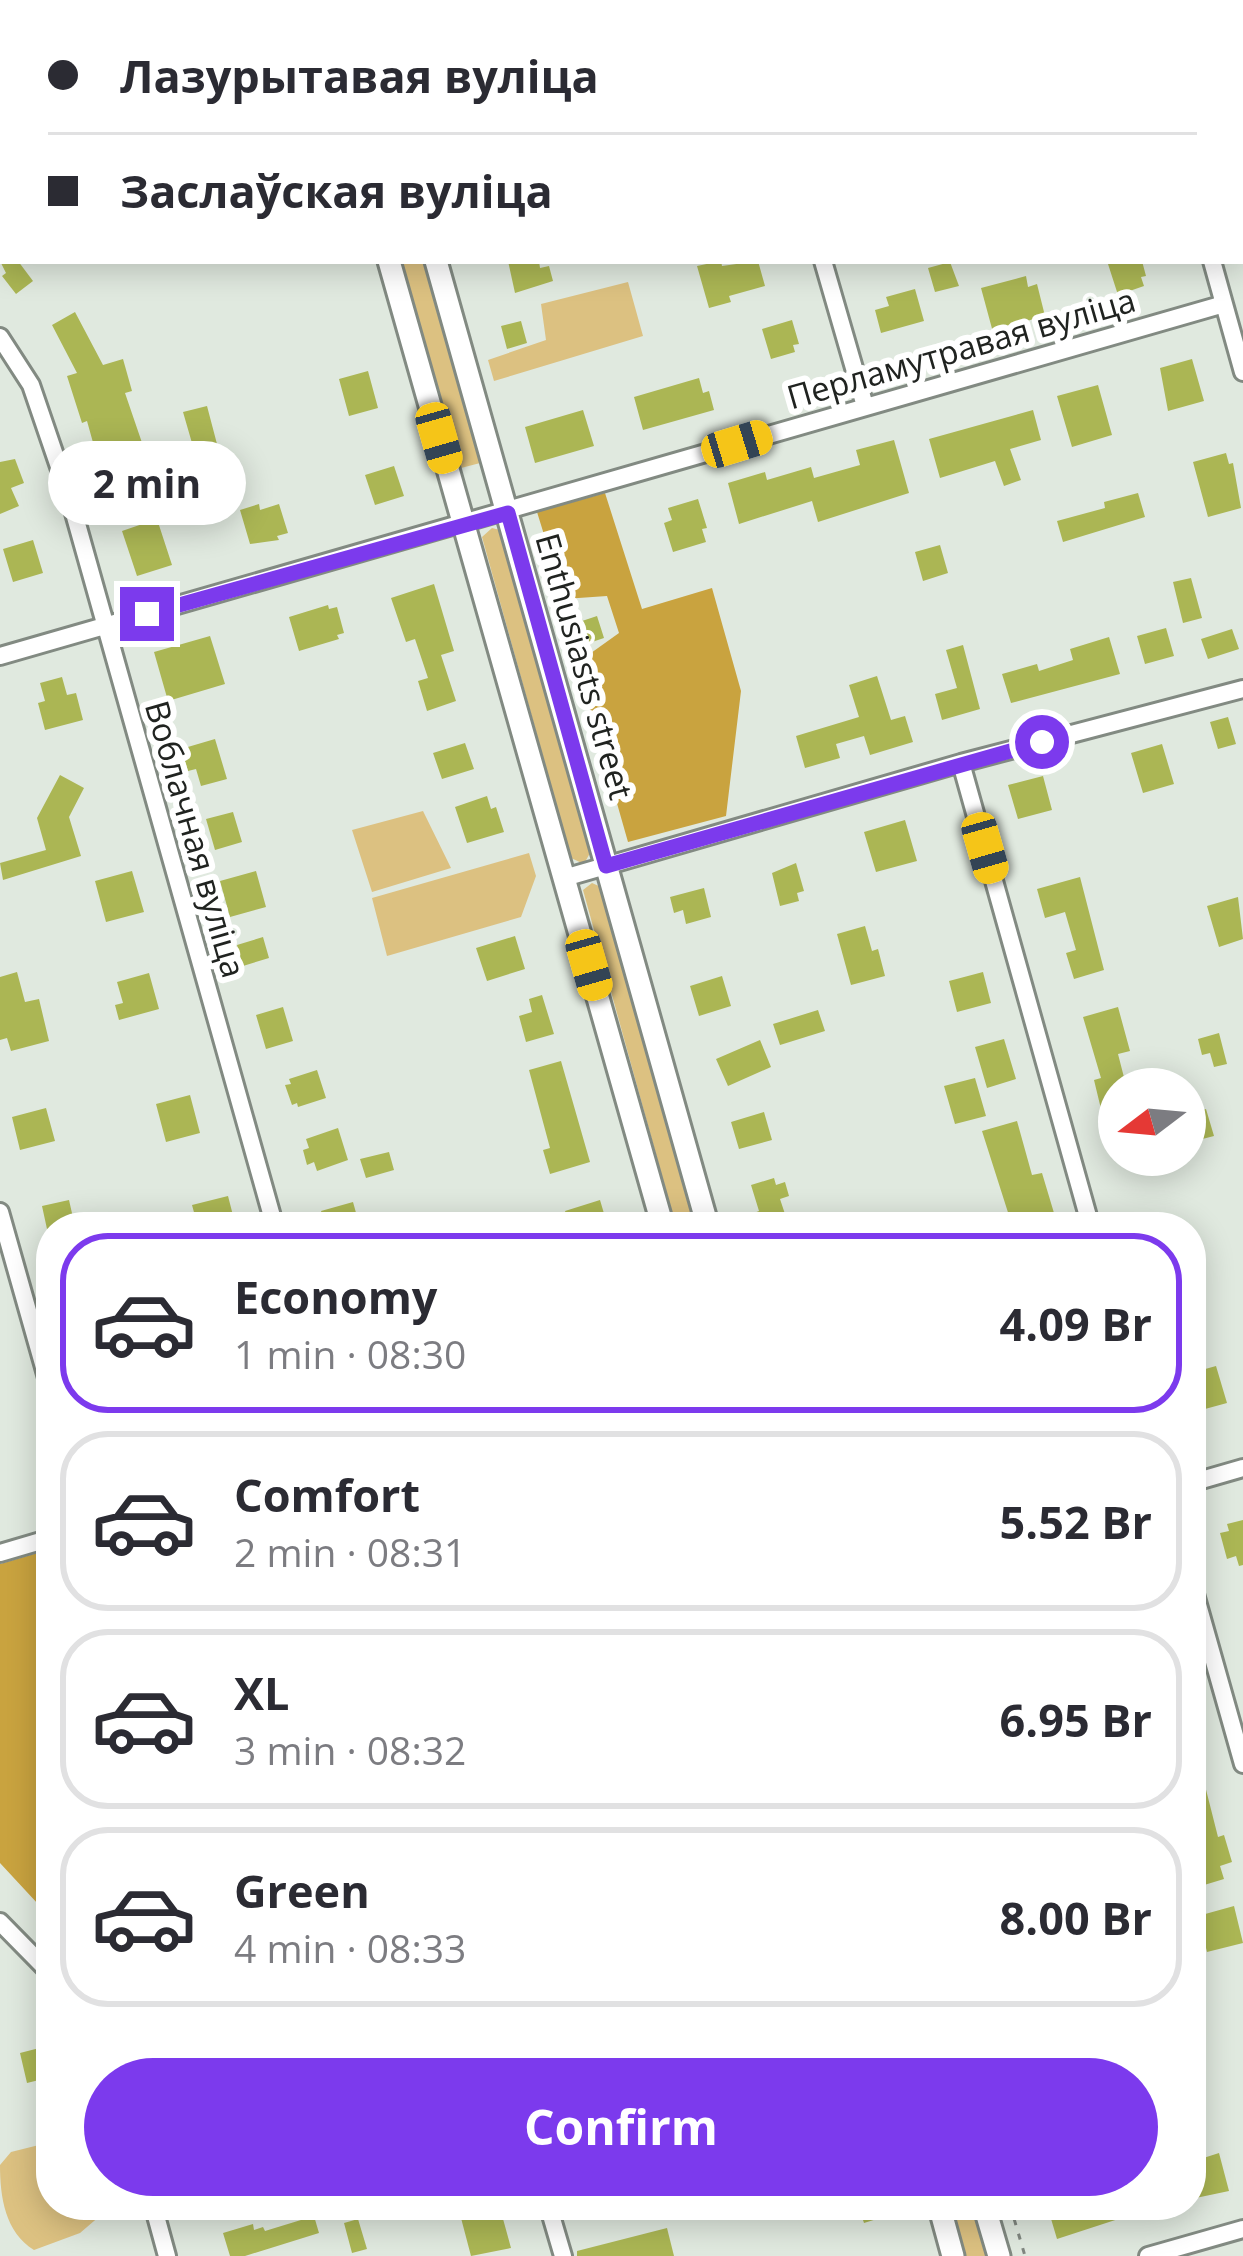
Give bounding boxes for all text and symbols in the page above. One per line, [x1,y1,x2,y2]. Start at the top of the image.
text: Лазурытавая вуліца [120,45,599,106]
text: Заслаўская вуліца [120,160,553,221]
street label: Перламутравая вуліца [781,277,1141,419]
car [412,398,466,478]
car [697,416,777,472]
callout: 2 min [48,440,246,524]
text: 2 min [93,456,201,509]
street label: Enthusiasts street [525,528,645,804]
route end [120,587,174,641]
street label: Воблачная вуліца [135,695,257,983]
route start [1015,715,1069,769]
car [958,808,1012,888]
car [562,925,616,1005]
north arrow [1098,1068,1206,1176]
map controls [1098,1068,1206,1176]
text: Economy [234,1266,437,1327]
icon: car [90,1269,198,1377]
text: 4.09 Br [1000,1293,1152,1354]
text: 1 min · 08:30 [234,1327,466,1380]
text: Comfort [234,1464,420,1525]
icon: car [90,1467,198,1575]
text: 5.52 Br [1000,1491,1152,1552]
text: 2 min · 08:31 [234,1525,466,1578]
text: XL [234,1662,289,1723]
icon: car [90,1665,198,1773]
text: 6.95 Br [1000,1689,1152,1750]
text: 3 min · 08:32 [234,1723,466,1776]
text: Green [234,1860,370,1921]
icon: car [90,1863,198,1971]
text: 8.00 Br [1000,1887,1152,1948]
text: 4 min · 08:33 [234,1921,466,1974]
button: Confirm [84,2058,1158,2196]

